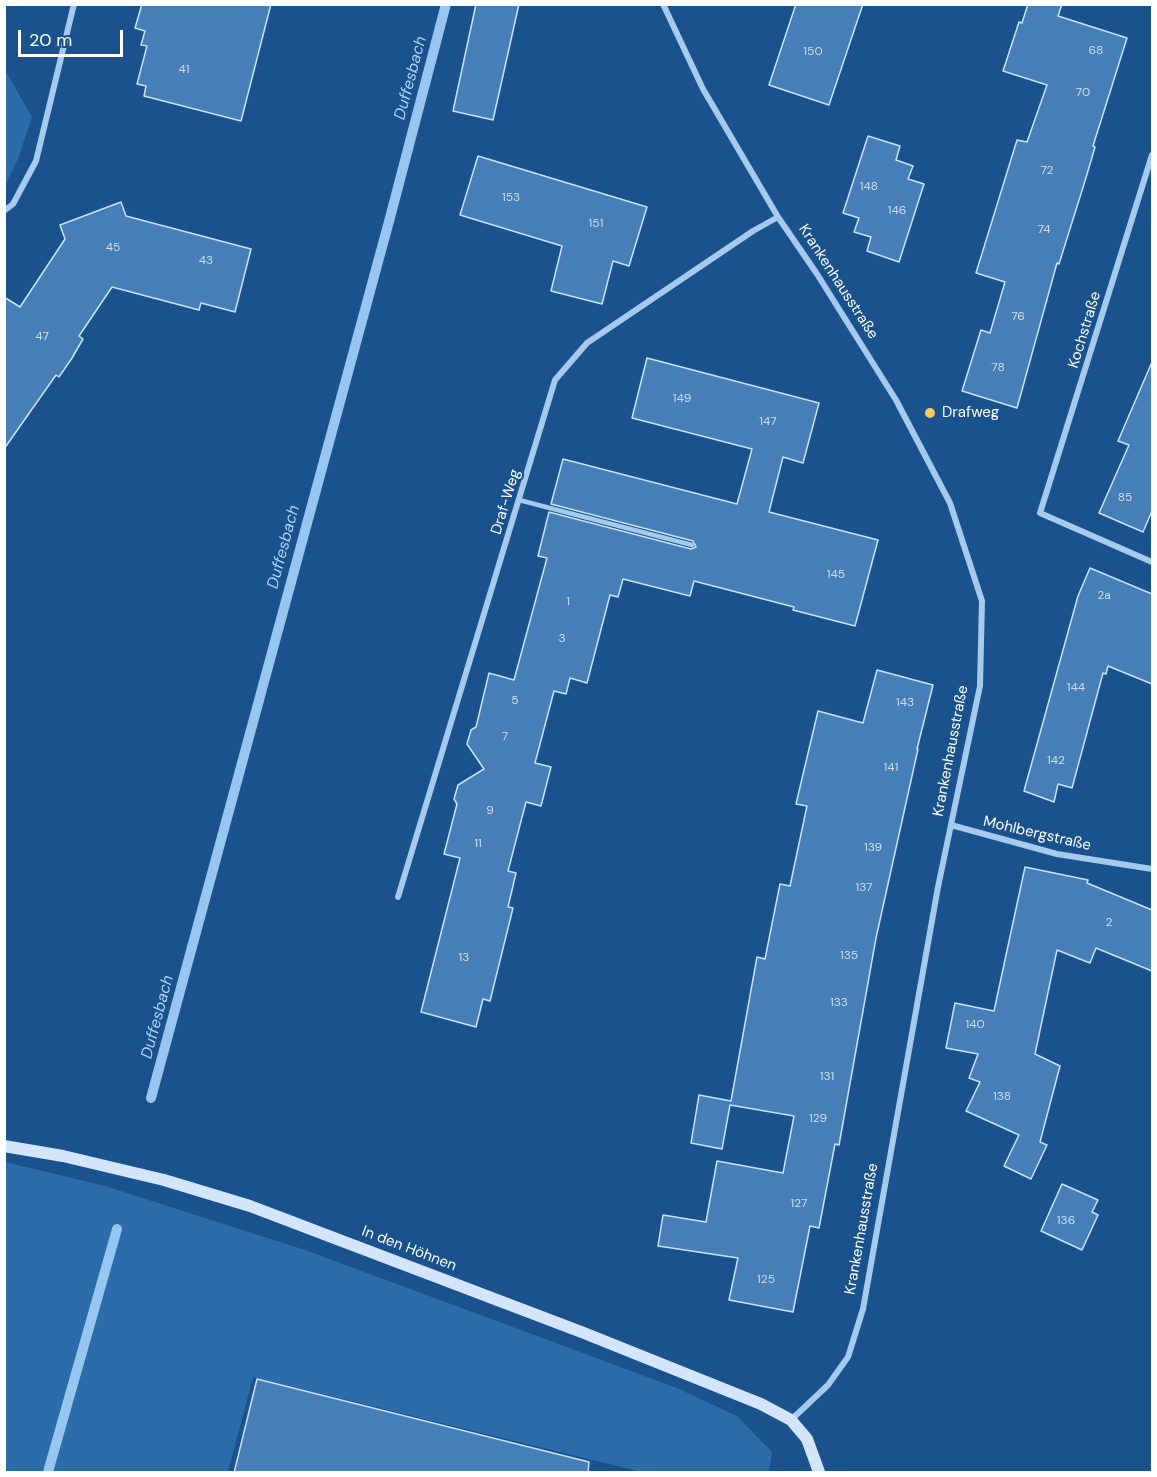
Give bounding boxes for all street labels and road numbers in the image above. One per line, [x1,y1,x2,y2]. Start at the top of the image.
street label: Krankenhausstraße [794,221,882,343]
street label: Kochstraße [1065,289,1105,371]
street label: Draf-Weg [488,467,524,537]
street label: Krankenhausstraße [929,684,973,818]
street label: Mohlbergstraße [981,813,1093,855]
street label: Krankenhausstraße [842,1162,882,1296]
street label: In den Höhnen [359,1223,459,1275]

